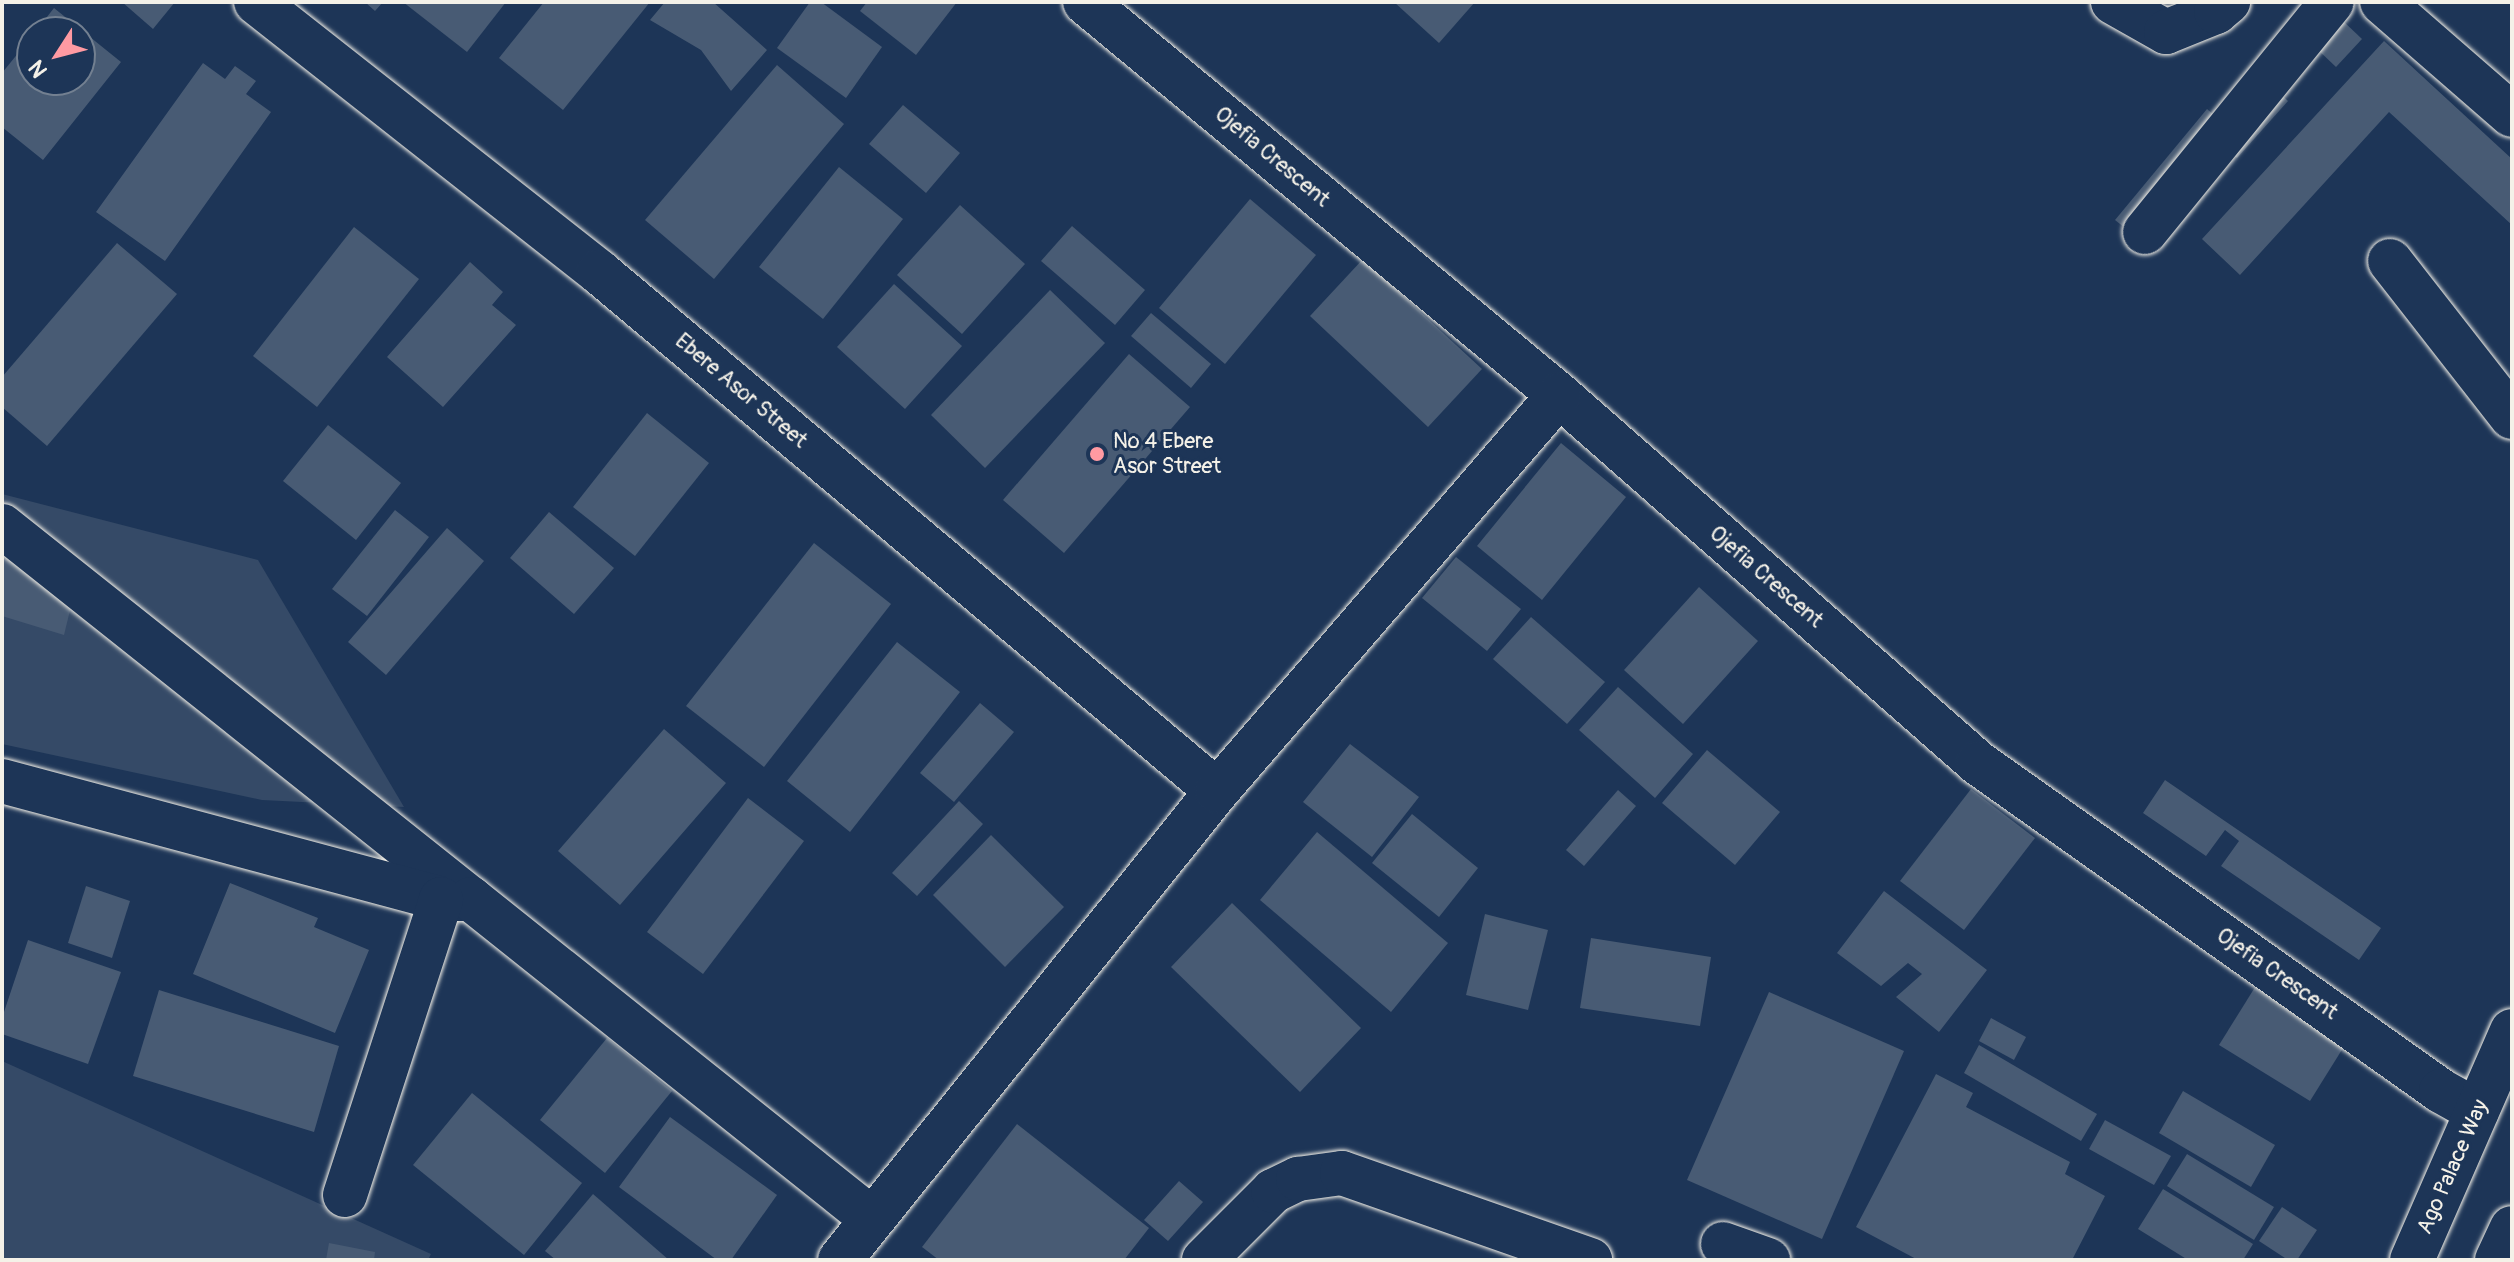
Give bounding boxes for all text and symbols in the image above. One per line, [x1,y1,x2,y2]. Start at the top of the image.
north arrow [16,16,96,96]
text: N [23,55,54,83]
street label: Ojefia Crescent [1209,101,1335,213]
street label: Ebere Asor Street [670,328,812,454]
place label: No 4 Ebere Asor Street [1113,428,1221,480]
marker: No 4 Ebere Asor Street [1088,445,1106,463]
street label: Ojefia Crescent [1704,520,1828,634]
street label: Ojefia Crescent [2211,922,2343,1026]
street label: Ago Palace Way [2412,1096,2494,1238]

